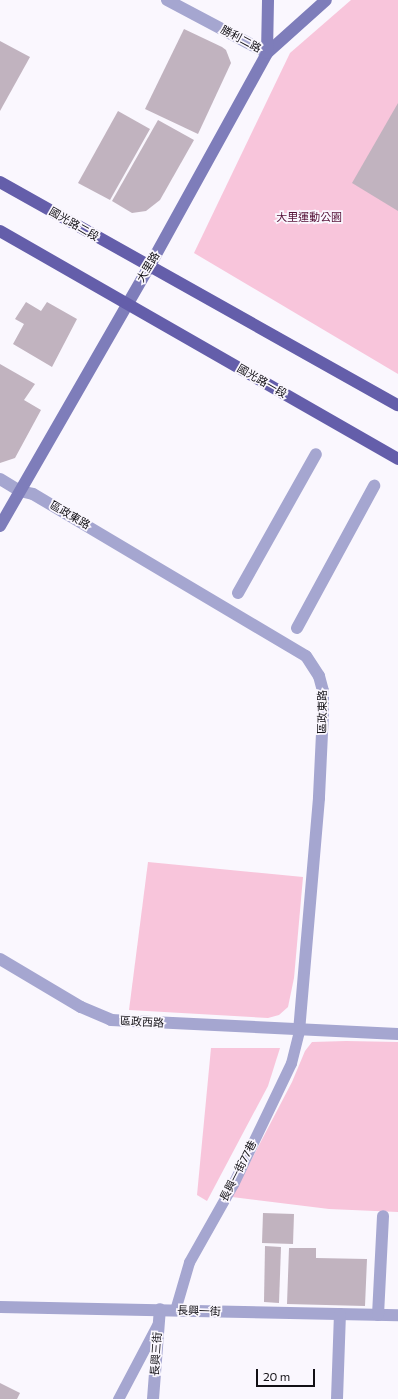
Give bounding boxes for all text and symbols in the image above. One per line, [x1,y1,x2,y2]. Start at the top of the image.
street label: 勝利二路 [218,23,264,55]
street label: 國光路二段 [47,205,101,243]
park label: 大里運動公園 [276,210,342,224]
street label: 大里路 [134,249,162,285]
street label: 國光路一段 [235,362,289,400]
street label: 區政東路 [48,498,92,532]
street label: 區政東路 [315,690,329,734]
street label: 區政西路 [120,1014,164,1030]
street label: 長興一街77巷 [217,1138,259,1204]
street label: 長興一街 [177,1304,221,1318]
street label: 長興三街 [148,1332,164,1376]
scale bar [258,1361,317,1387]
text: 20 m [263,1369,290,1383]

